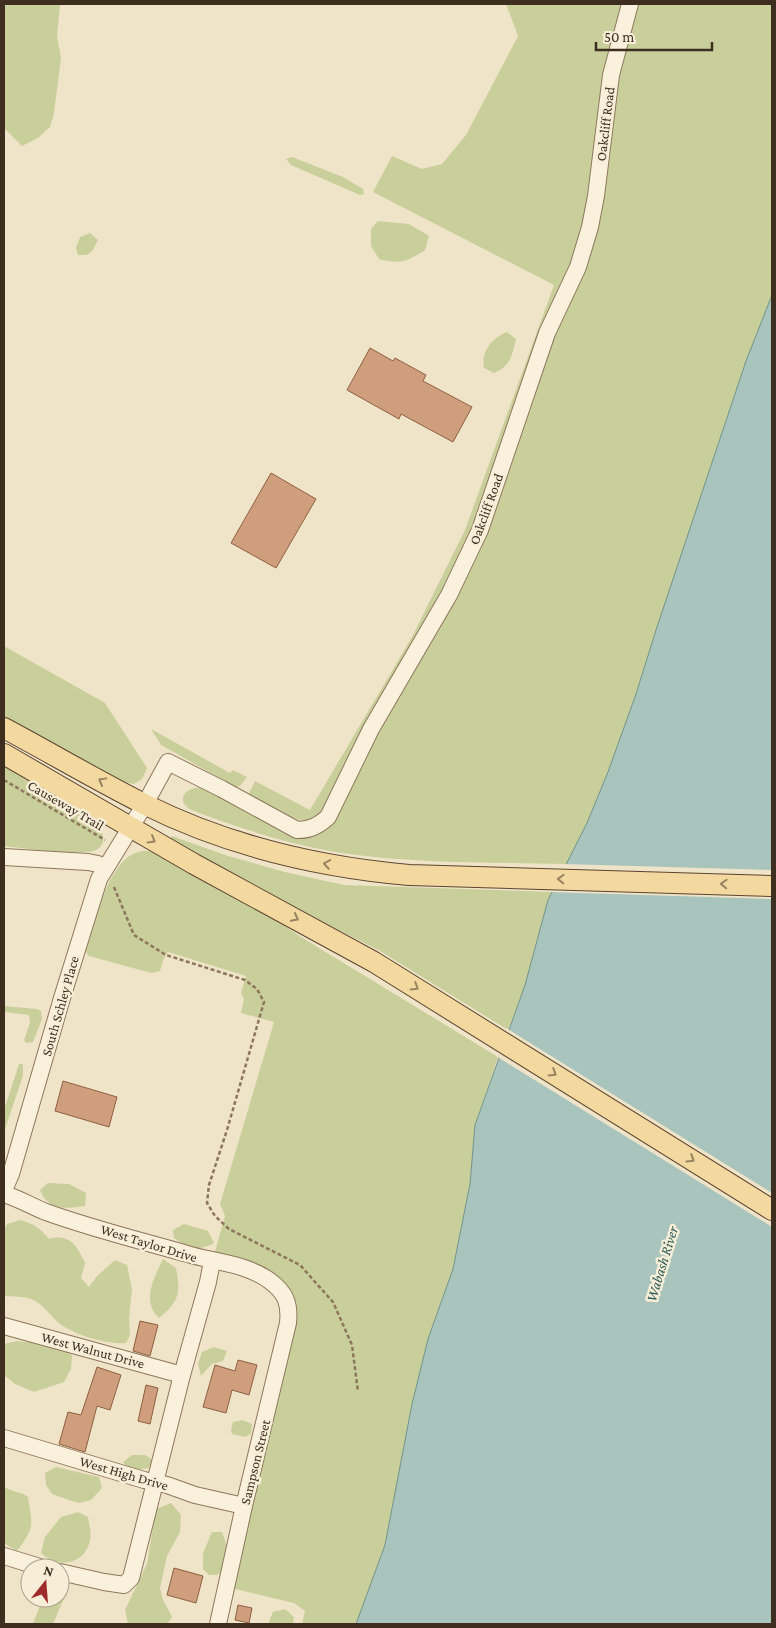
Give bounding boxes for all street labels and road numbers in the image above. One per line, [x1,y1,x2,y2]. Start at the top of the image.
street label: Oakcliff Road [593,85,618,162]
street label: Oakcliff Road [466,471,507,547]
street label: Causeway Trail [25,777,107,833]
street label: South Schley Place [38,954,82,1058]
street label: West Taylor Drive [99,1221,199,1265]
street label: West Walnut Drive [40,1329,146,1371]
street label: Sampson Street [237,1418,273,1506]
street label: West High Drive [78,1453,170,1493]

